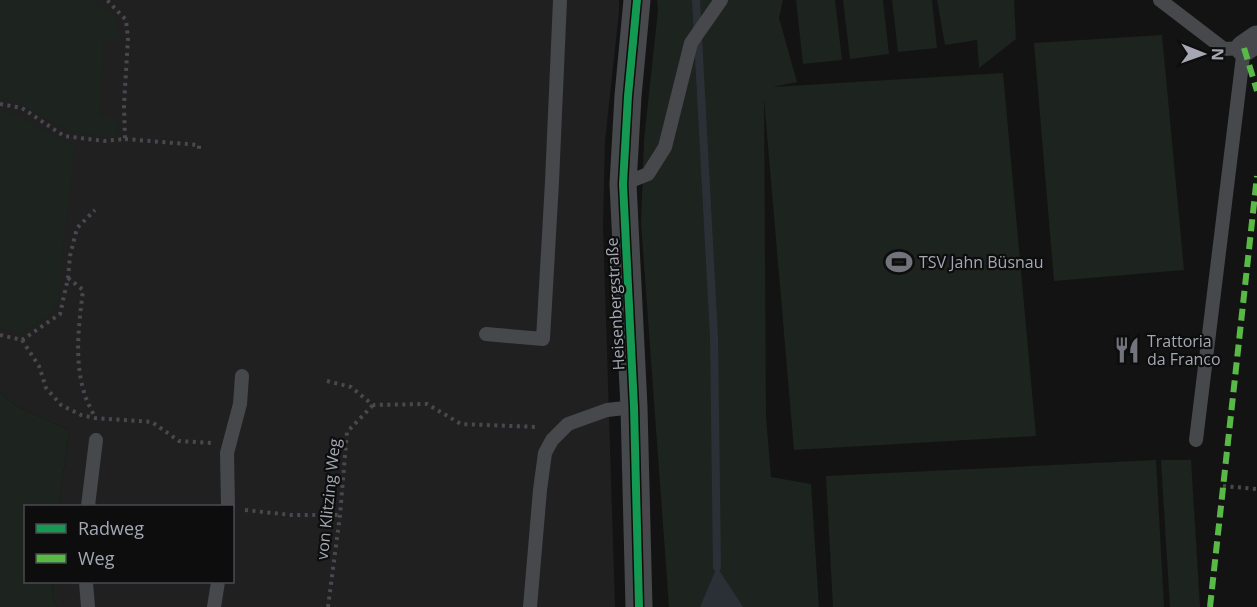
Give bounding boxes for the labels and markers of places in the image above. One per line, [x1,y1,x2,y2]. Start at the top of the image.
sports icon: TSV Jahn Büsnau [884,247,914,277]
place label: TSV Jahn Büsnau [919,251,1044,273]
place label: Trattoria da Franco [1147,330,1221,370]
restaurant icon: Trattoria da Franco [1112,335,1142,365]

